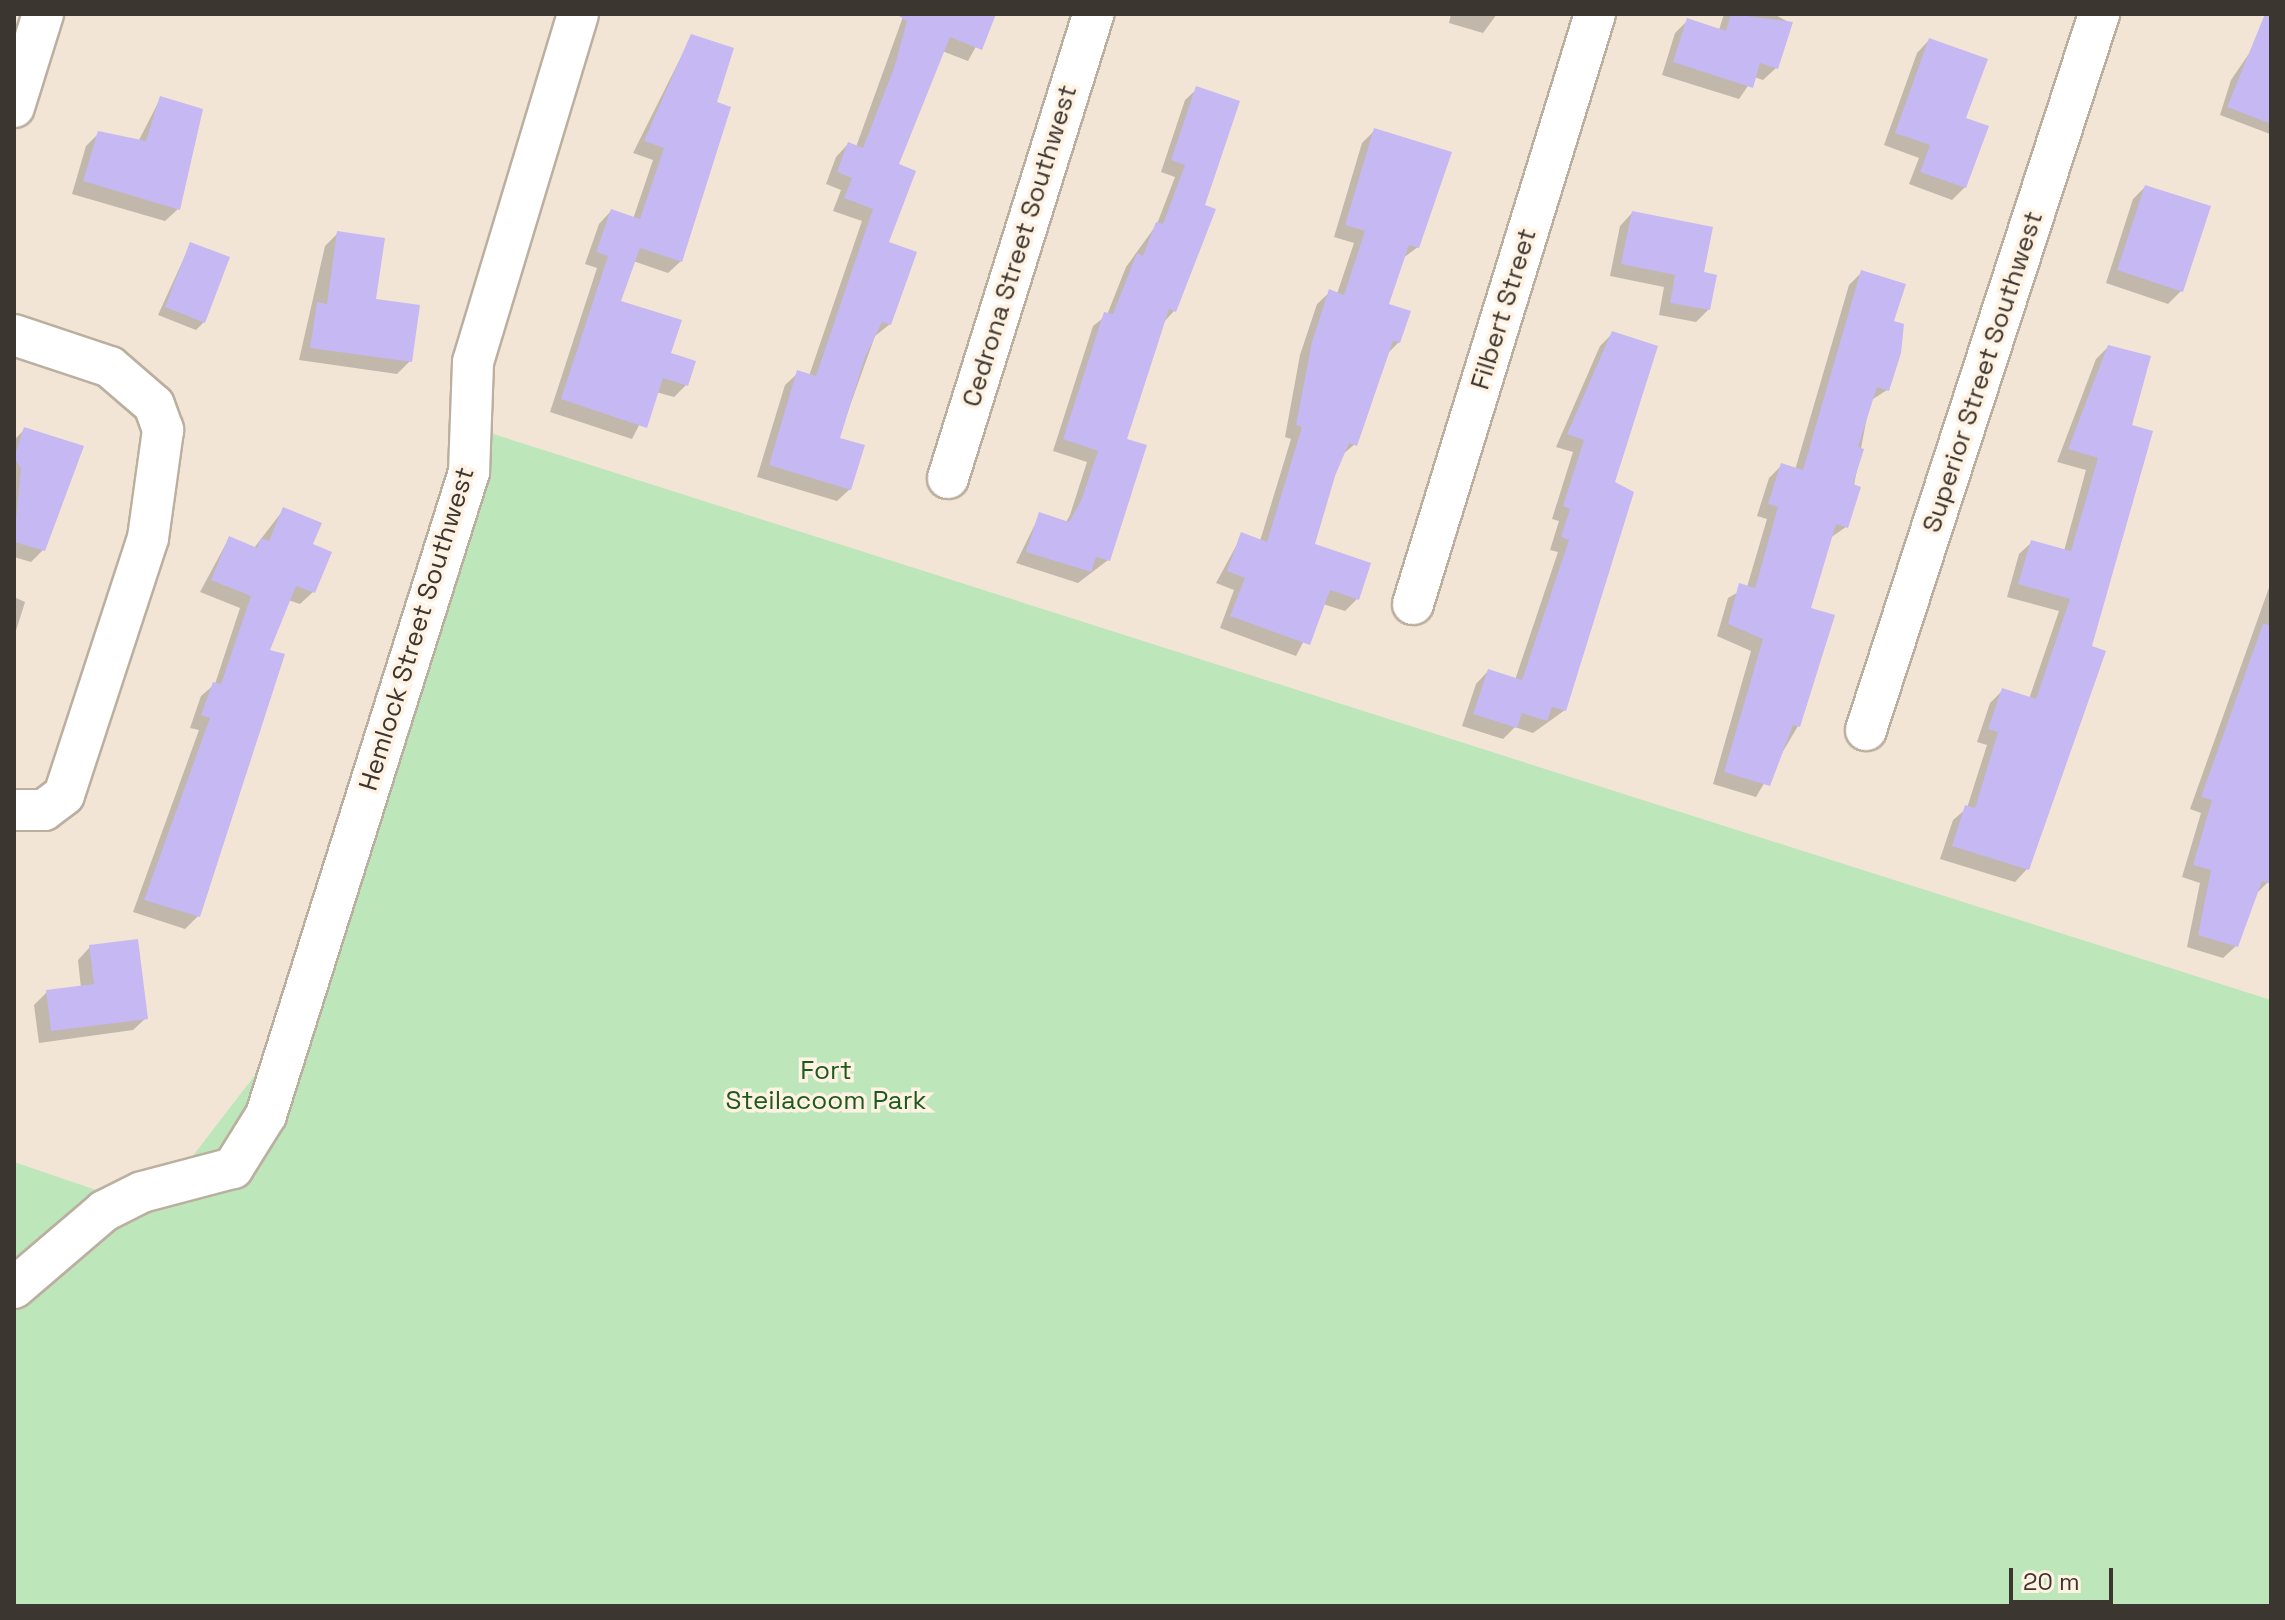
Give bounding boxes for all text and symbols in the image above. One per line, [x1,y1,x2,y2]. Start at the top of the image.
street label: Cedrona Street Southwest [956,81,1084,411]
street label: Superior Street Southwest [1916,207,2050,537]
street label: Filbert Street [1465,225,1543,393]
street label: Hemlock Street Southwest [353,463,481,795]
park label: Fort Steilacoom Park [726,1055,926,1116]
scale bar [2013,1552,2117,1602]
text: 20 m [2023,1566,2080,1597]

